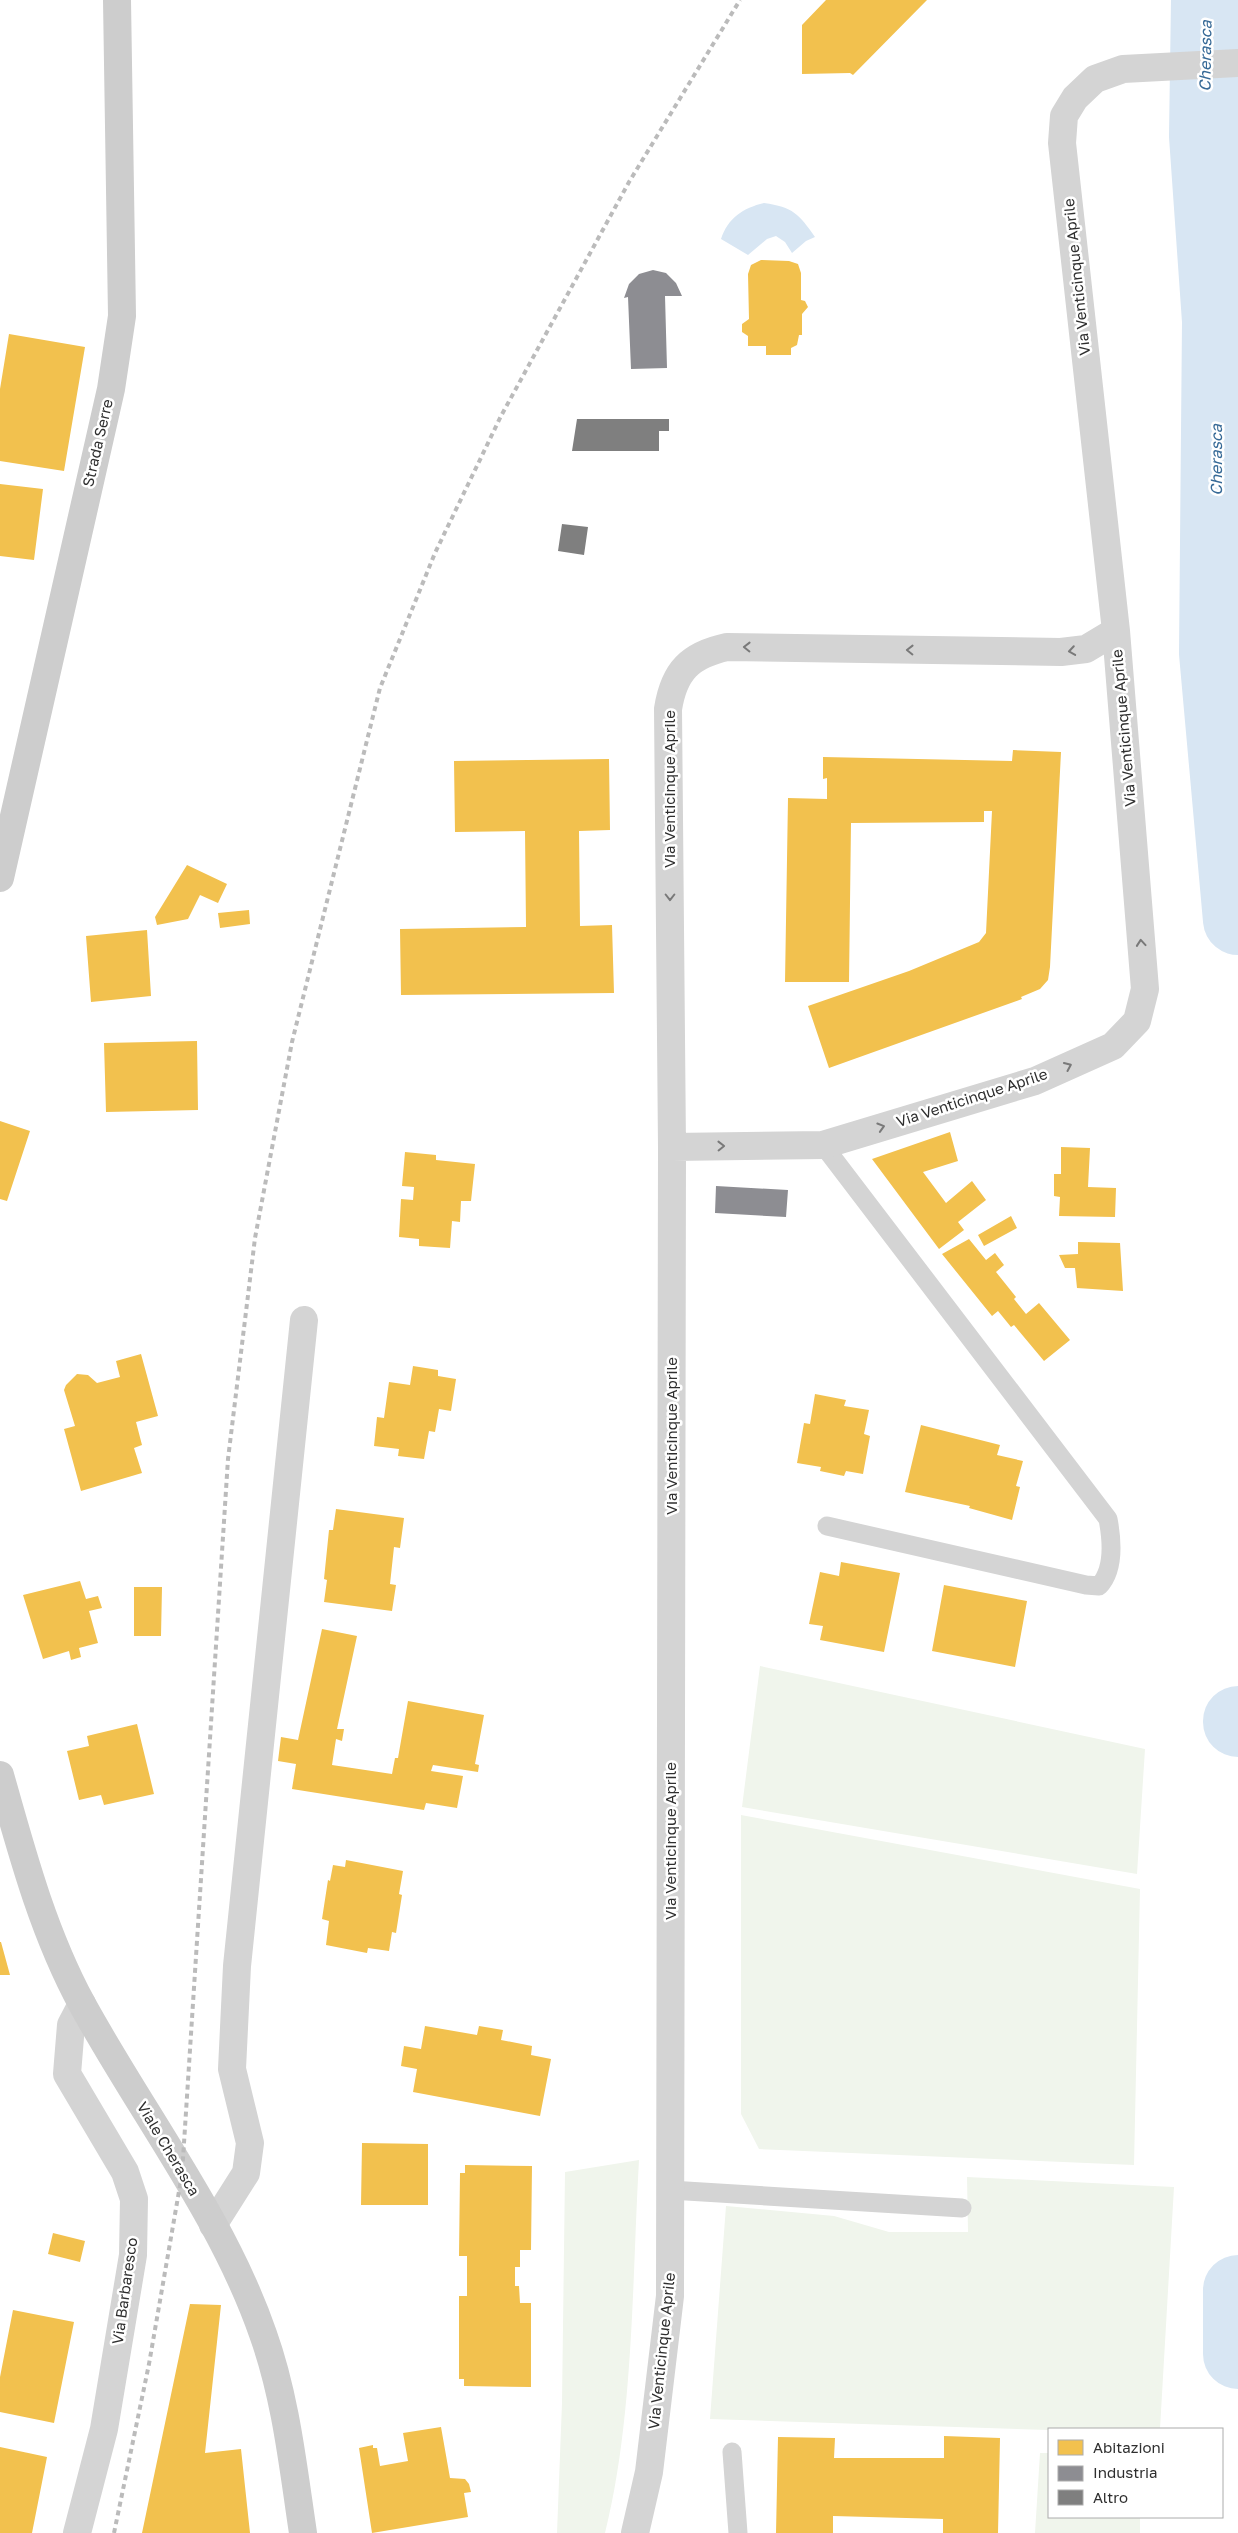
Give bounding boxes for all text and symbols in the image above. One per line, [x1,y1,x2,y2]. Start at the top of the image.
water label: Cherasca [1194,19,1216,92]
street label: Via Venticinque Aprile [1059,197,1093,357]
street label: Strada Serre [78,397,116,488]
water label: Cherasca [1206,423,1226,496]
one-way arrow [743,642,751,652]
one-way arrow [906,645,914,655]
one-way arrow [1068,645,1077,655]
street label: Via Venticinque Aprile [1107,648,1139,808]
street label: Via Venticinque Aprile [660,710,678,868]
one-way arrow [665,894,675,902]
one-way arrow [1136,939,1147,947]
one-way arrow [1063,1062,1072,1073]
street label: Via Venticinque Aprile [894,1064,1050,1130]
one-way arrow [876,1123,885,1133]
one-way arrow [718,1141,725,1151]
street label: Via Venticinque Aprile [662,1357,680,1515]
street label: Via Venticinque Aprile [661,1762,679,1920]
street label: Viale Cherasca [134,2098,204,2199]
street label: Via Barbaresco [108,2236,140,2346]
street label: Via Venticinque Aprile [644,2271,678,2430]
legend [1048,2428,1223,2518]
text: Abitazioni [1093,2438,1165,2456]
text: Industria [1093,2463,1158,2481]
text: Altro [1093,2488,1128,2506]

